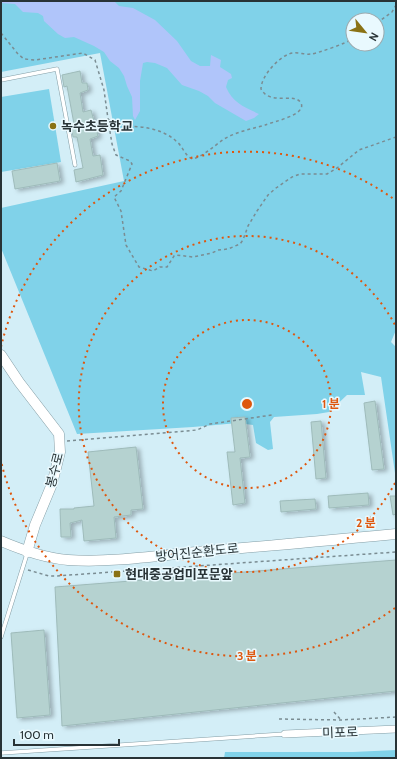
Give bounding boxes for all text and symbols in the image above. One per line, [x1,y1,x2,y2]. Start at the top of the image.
north arrow [345,12,385,52]
text: N [366,30,382,44]
place label: 녹수초등학교 [61,118,133,134]
marker: 녹수초등학교 [48,121,58,131]
text: 1 분 [322,396,340,411]
centre of rings [240,397,254,411]
street label: 봉수로 [42,451,66,489]
text: 2 분 [356,515,376,530]
street label: 방어진순환도로 [155,540,239,564]
place label: 현대중공업미포문앞 [125,566,233,582]
marker: 현대중공업미포문앞 [112,569,122,579]
text: 3 분 [237,648,257,663]
scale bar [14,721,119,747]
street label: 미포로 [322,723,358,741]
text: 100 m [20,727,54,742]

